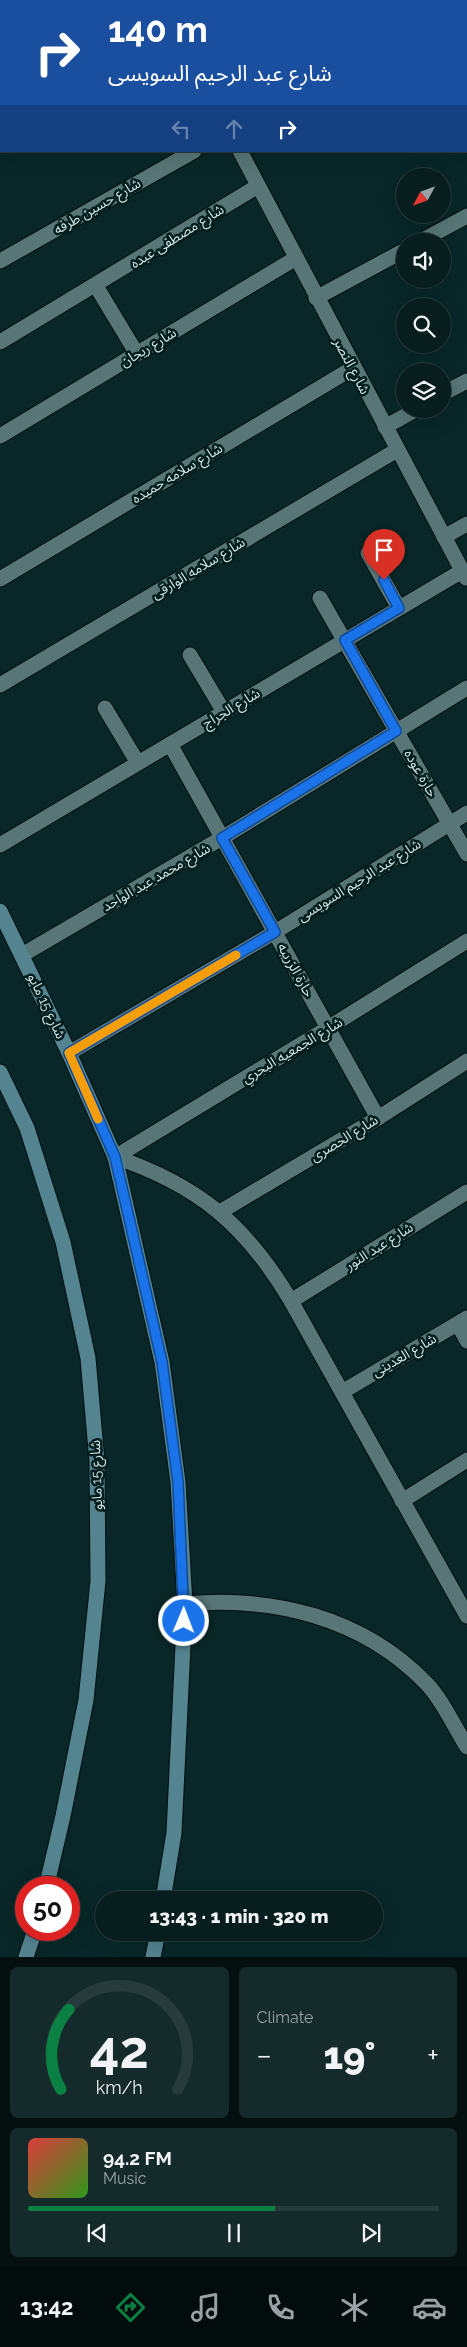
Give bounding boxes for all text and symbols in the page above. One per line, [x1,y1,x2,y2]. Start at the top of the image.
text: 140 m [108,9,208,50]
icon: right [25,20,90,85]
text: شارع عبد الرحيم السويسى [108,60,332,86]
icon: left [167,115,195,143]
icon: ahead [220,115,248,143]
icon: right [273,115,301,143]
north arrow [396,168,451,222]
map controls [396,168,451,418]
street label: شارع حسين طرفه [51,175,145,240]
street label: شارع مصطفى عبده [127,201,228,274]
button: sound [396,233,451,288]
button: search [396,298,451,353]
street label: شارع ريحان [117,324,180,372]
street label: شارع النصر [327,334,373,398]
button: layers [396,363,451,418]
street label: شارع سلامه حميده [129,440,227,509]
pin [363,529,405,580]
street label: شارع سلامه الوارقى [148,534,249,605]
icon: arrive [370,536,398,564]
street label: شارع الجراج [199,685,264,734]
street label: حارة عوده [400,746,441,800]
street label: شارع عبد الرحيم السويسى [294,835,425,927]
street label: شارع محمد عبد الواحد [99,840,214,917]
street label: حارة الزريبه [274,940,317,1000]
street label: شارع 15 مايو [22,971,69,1043]
street label: شارع الجمعيه البحري [239,1014,347,1089]
street label: شارع الحصرى [307,1112,382,1167]
street label: شارع عبد النور [341,1219,418,1276]
street label: شارع العدينى [369,1330,441,1382]
street label: شارع 15 مايو [87,1439,108,1510]
position arrow [157,1594,209,1646]
speed limit sign: 50 [15,1876,80,1941]
text: 13:43 · 1 min · 320 m [150,1905,328,1927]
text: Climate [257,2008,313,2027]
text: 42 [90,2019,149,2080]
text: 19° [323,2033,376,2078]
text: − [257,2039,272,2072]
text: + [427,2039,439,2072]
text: km/h [96,2077,143,2098]
text: 94.2 FM [103,2147,172,2169]
text: Music [103,2169,147,2188]
icon: previous [83,2219,111,2247]
icon: pause [220,2219,248,2247]
icon: next [357,2219,385,2247]
icon: directions [113,2290,148,2325]
icon: music [188,2290,223,2325]
icon: phone [263,2290,298,2325]
icon: climate [337,2290,372,2325]
icon: car [412,2290,447,2325]
text: 13:42 [20,2294,73,2320]

